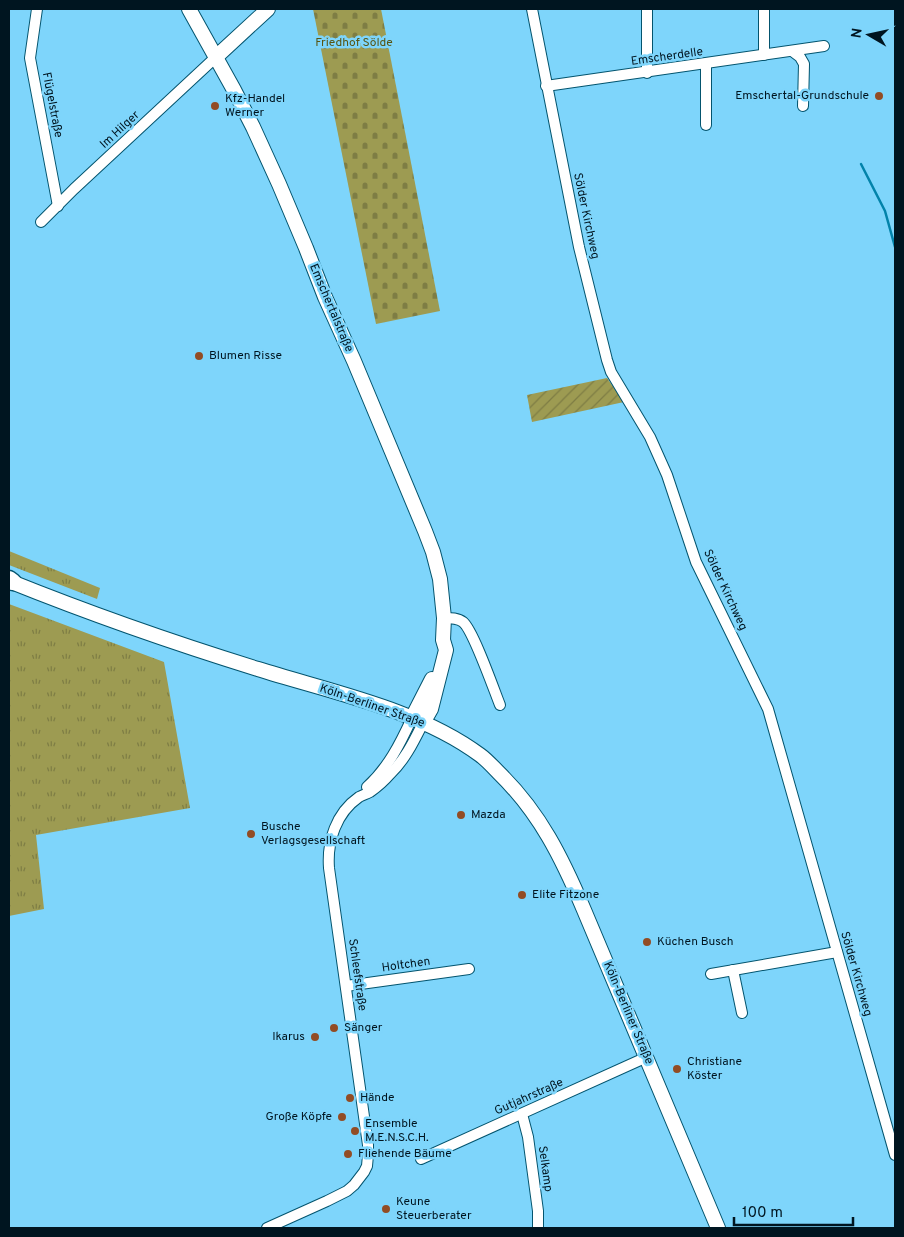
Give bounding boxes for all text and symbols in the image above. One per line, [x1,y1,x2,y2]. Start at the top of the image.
north arrow [844,10,894,60]
text: N [848,27,867,40]
park label: Friedhof Sölde [315,35,393,51]
street label: Emscherdelle [630,44,704,70]
street label: Flügelstraße [38,71,66,139]
place label: Emschertal-Grundschule [735,88,869,104]
marker: Emschertal-Grundschule [873,90,885,102]
place label: Kfz-Handel Werner [225,91,285,121]
marker: Kfz-Handel Werner [209,100,221,112]
street label: Im Hilger [97,107,144,153]
street label: Sölder Kirchweg [569,171,603,261]
street label: Emschertalstraße [305,261,357,355]
place label: Blumen Risse [209,348,282,364]
marker: Blumen Risse [193,350,205,362]
street label: Sölder Kirchweg [699,547,751,633]
street label: Köln-Berliner Straße [317,680,427,732]
place label: Mazda [471,807,506,823]
marker: Mazda [455,809,467,821]
place label: Busche Verlagsgesellschaft [261,819,365,849]
marker: Busche Verlagsgesellschaft [245,828,257,840]
place label: Elite Fitzone [532,887,599,903]
marker: Elite Fitzone [516,889,528,901]
street label: Sölder Kirchweg [836,930,876,1018]
place label: Küchen Busch [657,934,734,950]
marker: Küchen Busch [641,936,653,948]
street label: Schleefstraße [344,938,370,1012]
street label: Holtchen [381,954,431,976]
street label: Köln-Berliner Straße [599,959,657,1067]
place label: Sänger [344,1020,383,1036]
marker: Sänger [328,1022,340,1034]
place label: Ikarus [272,1029,305,1045]
marker: Ikarus [309,1031,321,1043]
place label: Christiane Köster [687,1054,742,1084]
marker: Christiane Köster [671,1063,683,1075]
street label: Gutjahrstraße [492,1075,566,1119]
place label: Hände [360,1090,395,1106]
marker: Hände [344,1092,356,1104]
place label: Große Köpfe [266,1109,332,1125]
marker: Große Köpfe [336,1111,348,1123]
place label: Ensemble M.E.N.S.C.H. [365,1116,429,1146]
marker: Ensemble M.E.N.S.C.H. [349,1125,361,1137]
street label: Selkamp [534,1145,556,1193]
place label: Fliehende Bäume [358,1146,452,1162]
marker: Fliehende Bäume [342,1148,354,1160]
place label: Keune Steuerberater [396,1194,472,1224]
scale bar [734,1194,853,1226]
marker: Keune Steuerberater [380,1203,392,1215]
text: 100 m [742,1204,783,1223]

